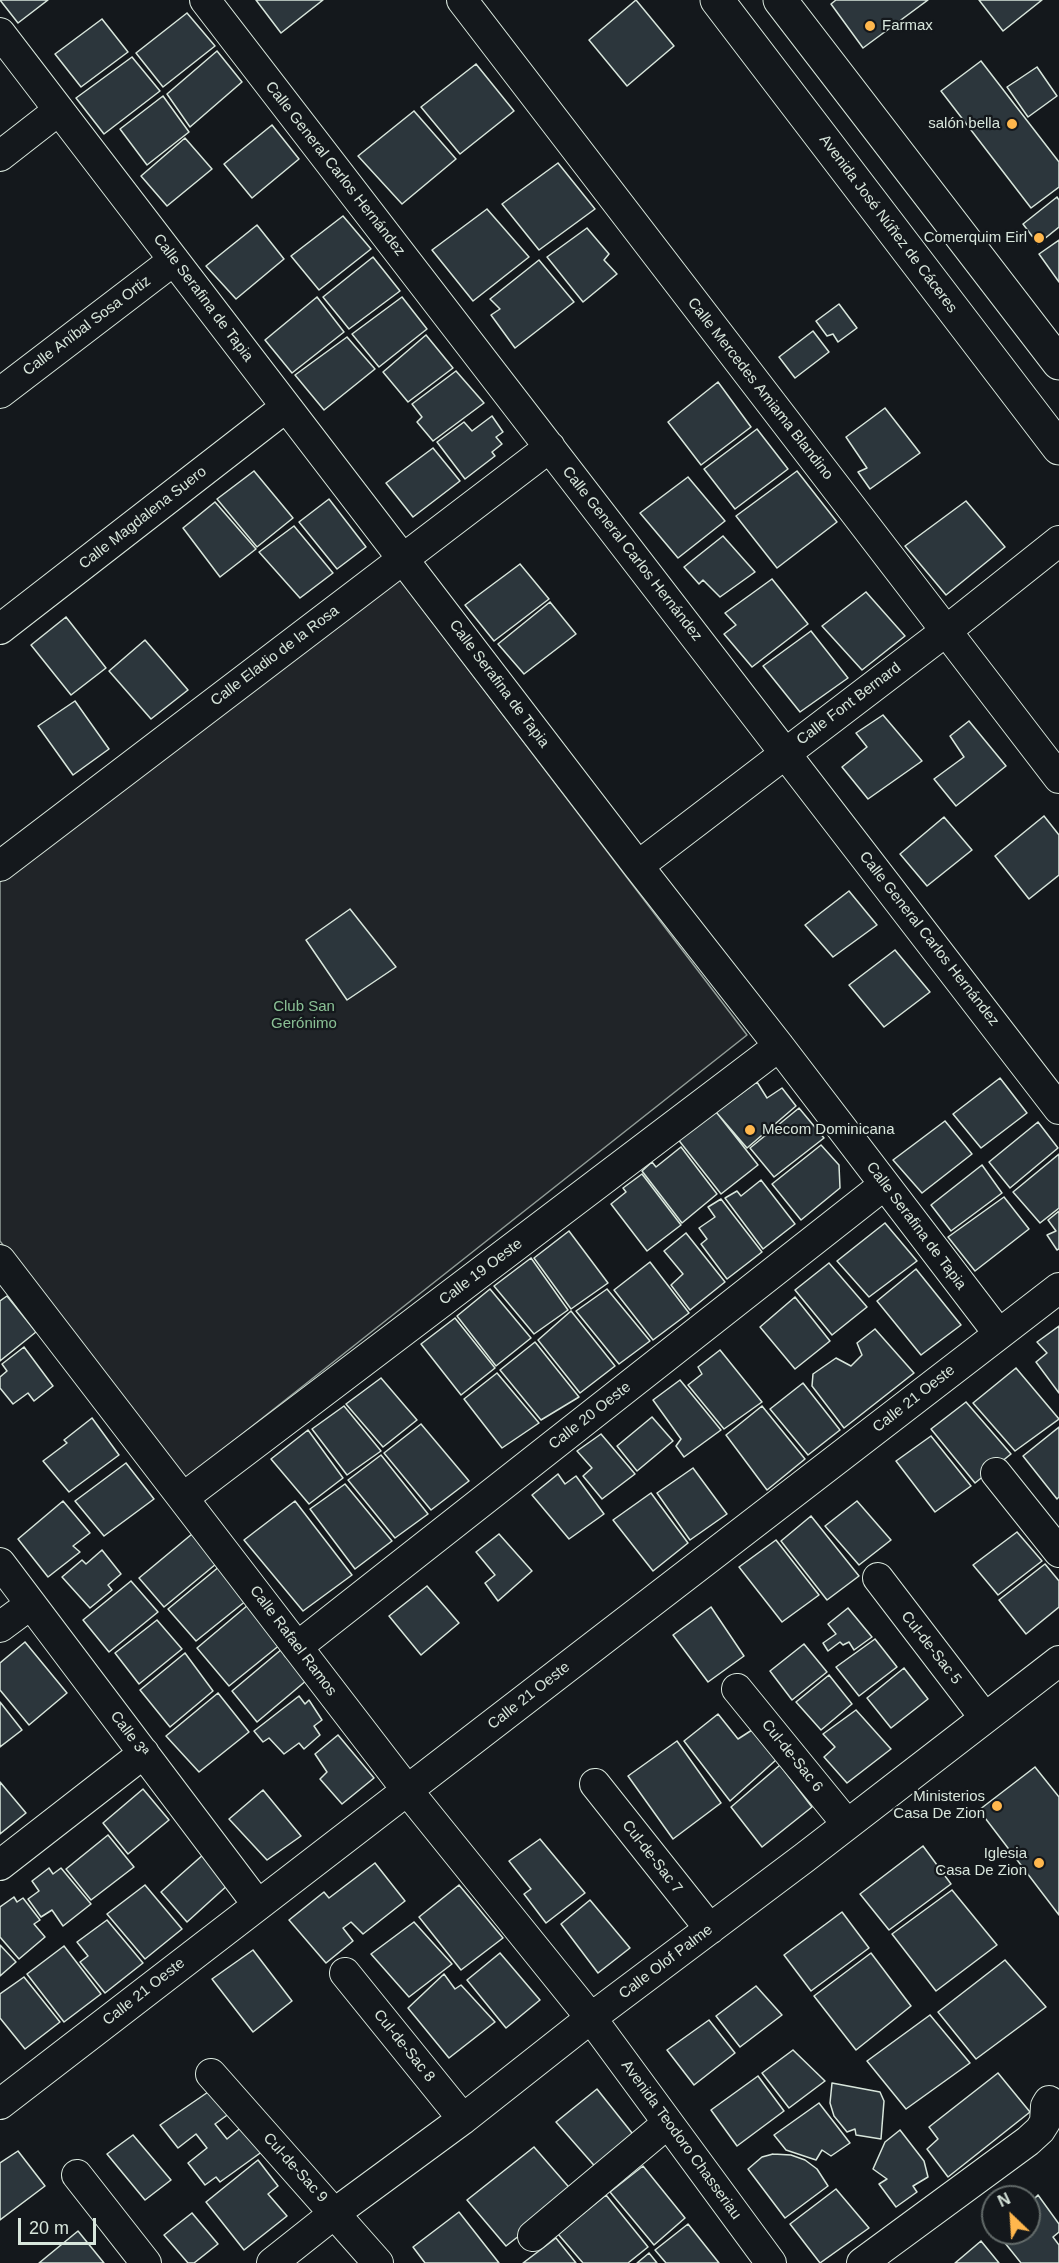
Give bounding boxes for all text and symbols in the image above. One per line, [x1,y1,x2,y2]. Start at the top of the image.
place label: Farmax [882,17,933,35]
marker: Farmax [863,19,877,33]
street label: Calle General Carlos Hernández [261,78,409,260]
place label: salón bella [928,115,1000,133]
marker: salón bella [1005,117,1019,131]
street label: Avenida José Núñez de Cáceres [815,131,961,317]
place label: Comerquim Eirl [924,229,1027,247]
street label: Calle Serafina de Tapia [149,231,257,365]
marker: Comerquim Eirl [1032,231,1046,245]
street label: Calle Aníbal Sosa Ortiz [20,272,154,380]
street label: Calle Mercedes Amiama Blandino [683,294,837,484]
street label: Calle Magdalena Suero [76,463,210,573]
street label: Calle General Carlos Hernández [558,463,706,645]
street label: Calle Eladio de la Rosa [207,602,343,710]
street label: Calle Serafina de Tapia [445,617,553,751]
street label: Calle Font Bernard [793,659,905,749]
street label: Calle General Carlos Hernández [855,848,1003,1030]
park label: Club San Gerónimo [271,998,337,1033]
place label: Mecom Dominicana [762,1121,895,1139]
marker: Mecom Dominicana [743,1123,757,1137]
street label: Calle Serafina de Tapia [862,1159,970,1293]
street label: Calle 19 Oeste [436,1235,526,1309]
street label: Calle 21 Oeste [869,1361,959,1437]
street label: Calle 20 Oeste [545,1378,635,1454]
street label: Calle Rafael Ramos [246,1582,340,1700]
street label: Cul-de-Sac 5 [897,1608,965,1688]
street label: Calle 21 Oeste [484,1658,574,1734]
street label: Calle 3ª [106,1708,152,1760]
street label: Cul-de-Sac 6 [757,1716,827,1796]
place label: Ministerios Casa De Zion [893,1788,985,1823]
marker: Ministerios Casa De Zion [990,1799,1004,1813]
street label: Cul-de-Sac 7 [618,1817,686,1897]
place label: Iglesia Casa De Zion [935,1845,1027,1880]
marker: Iglesia Casa De Zion [1032,1856,1046,1870]
street label: Calle Olof Palme [616,1921,716,2003]
street label: Calle 21 Oeste [99,1954,189,2030]
street label: Cul-de-Sac 8 [369,2006,439,2086]
street label: Avenida Teodoro Chasseriau [617,2057,745,2223]
street label: Cul-de-Sac 9 [259,2129,331,2207]
north arrow [981,2185,1041,2245]
text: N [995,2190,1013,2210]
scale bar [21,2206,99,2244]
text: 20 m [29,2218,69,2238]

